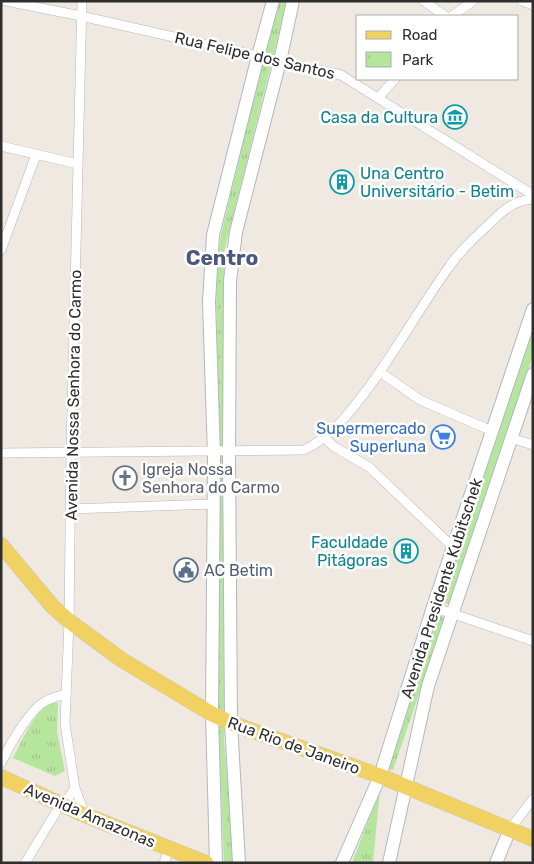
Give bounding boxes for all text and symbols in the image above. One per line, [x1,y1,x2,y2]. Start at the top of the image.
legend [356,15,519,80]
text: Road [402,26,438,44]
street label: Rua Felipe dos Santos [173,28,337,83]
text: Park [402,51,433,69]
museum icon: Casa da Cultura [442,104,468,130]
place label: Casa da Cultura [320,108,438,127]
place label: Una Centro Universitário - Betim [360,164,514,201]
building icon: Una Centro Universitário - Betim [329,169,355,195]
district label: Centro [186,245,258,270]
street label: Avenida Nossa Senhora do Carmo [62,269,85,521]
place label: Supermercado Superluna [316,419,426,456]
supermarket icon: Supermercado Superluna [430,424,456,450]
place label: Igreja Nossa Senhora do Carmo [142,460,280,497]
church icon: Igreja Nossa Senhora do Carmo [112,465,138,491]
street label: Avenida Presidente Kubitschek [397,475,486,701]
place label: Faculdade Pitágoras [311,533,388,570]
building icon: Faculdade Pitágoras [393,538,419,564]
public building icon: AC Betim [173,557,199,583]
place label: AC Betim [204,561,273,580]
street label: Rua Rio de Janeiro [225,713,363,778]
street label: Avenida Amazonas [21,779,158,852]

